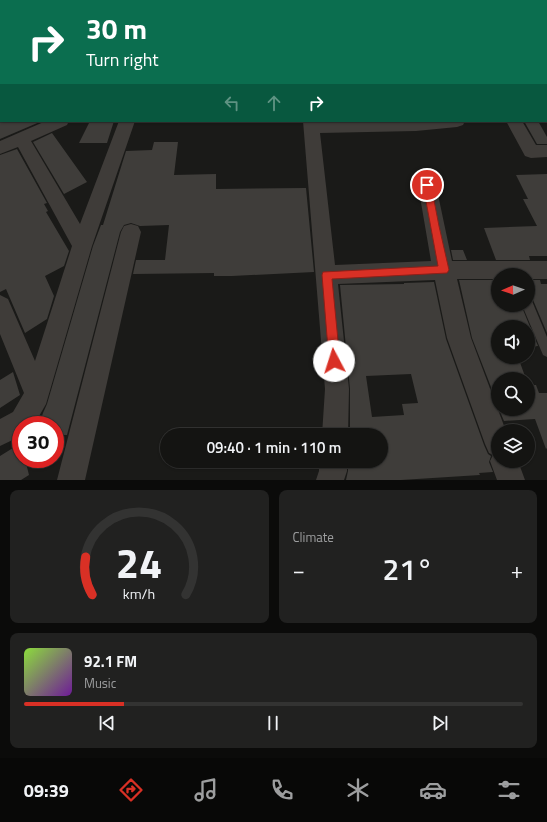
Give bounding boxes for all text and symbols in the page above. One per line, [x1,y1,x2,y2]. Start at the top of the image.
text: 30 m [86,7,147,50]
icon: right [20,16,72,68]
text: Turn right [86,46,159,73]
icon: left [221,92,243,114]
icon: ahead [263,92,285,114]
icon: right [305,92,327,114]
pin [410,168,444,202]
icon: arrive [416,174,438,196]
north arrow [491,268,535,312]
map controls [491,268,535,468]
button: sound [491,320,535,364]
position arrow [313,340,355,382]
button: search [491,372,535,416]
speed limit sign: 30 [12,416,64,468]
button: layers [491,424,535,468]
text: 09:40 · 1 min · 110 m [207,436,341,459]
text: Climate [293,527,334,547]
text: 24 [116,530,163,593]
text: 21° [383,546,433,592]
text: − [293,553,305,587]
text: + [511,553,523,587]
text: km/h [123,582,155,604]
text: 92.1 FM [84,650,137,673]
text: Music [84,673,116,693]
icon: previous [96,712,118,734]
icon: pause [262,712,284,734]
icon: next [429,712,451,734]
icon: directions [117,776,145,804]
icon: music [192,776,220,804]
icon: phone [268,776,296,804]
icon: climate [344,776,372,804]
icon: car [419,776,447,804]
icon: filters [495,776,523,804]
text: 09:39 [24,777,69,804]

